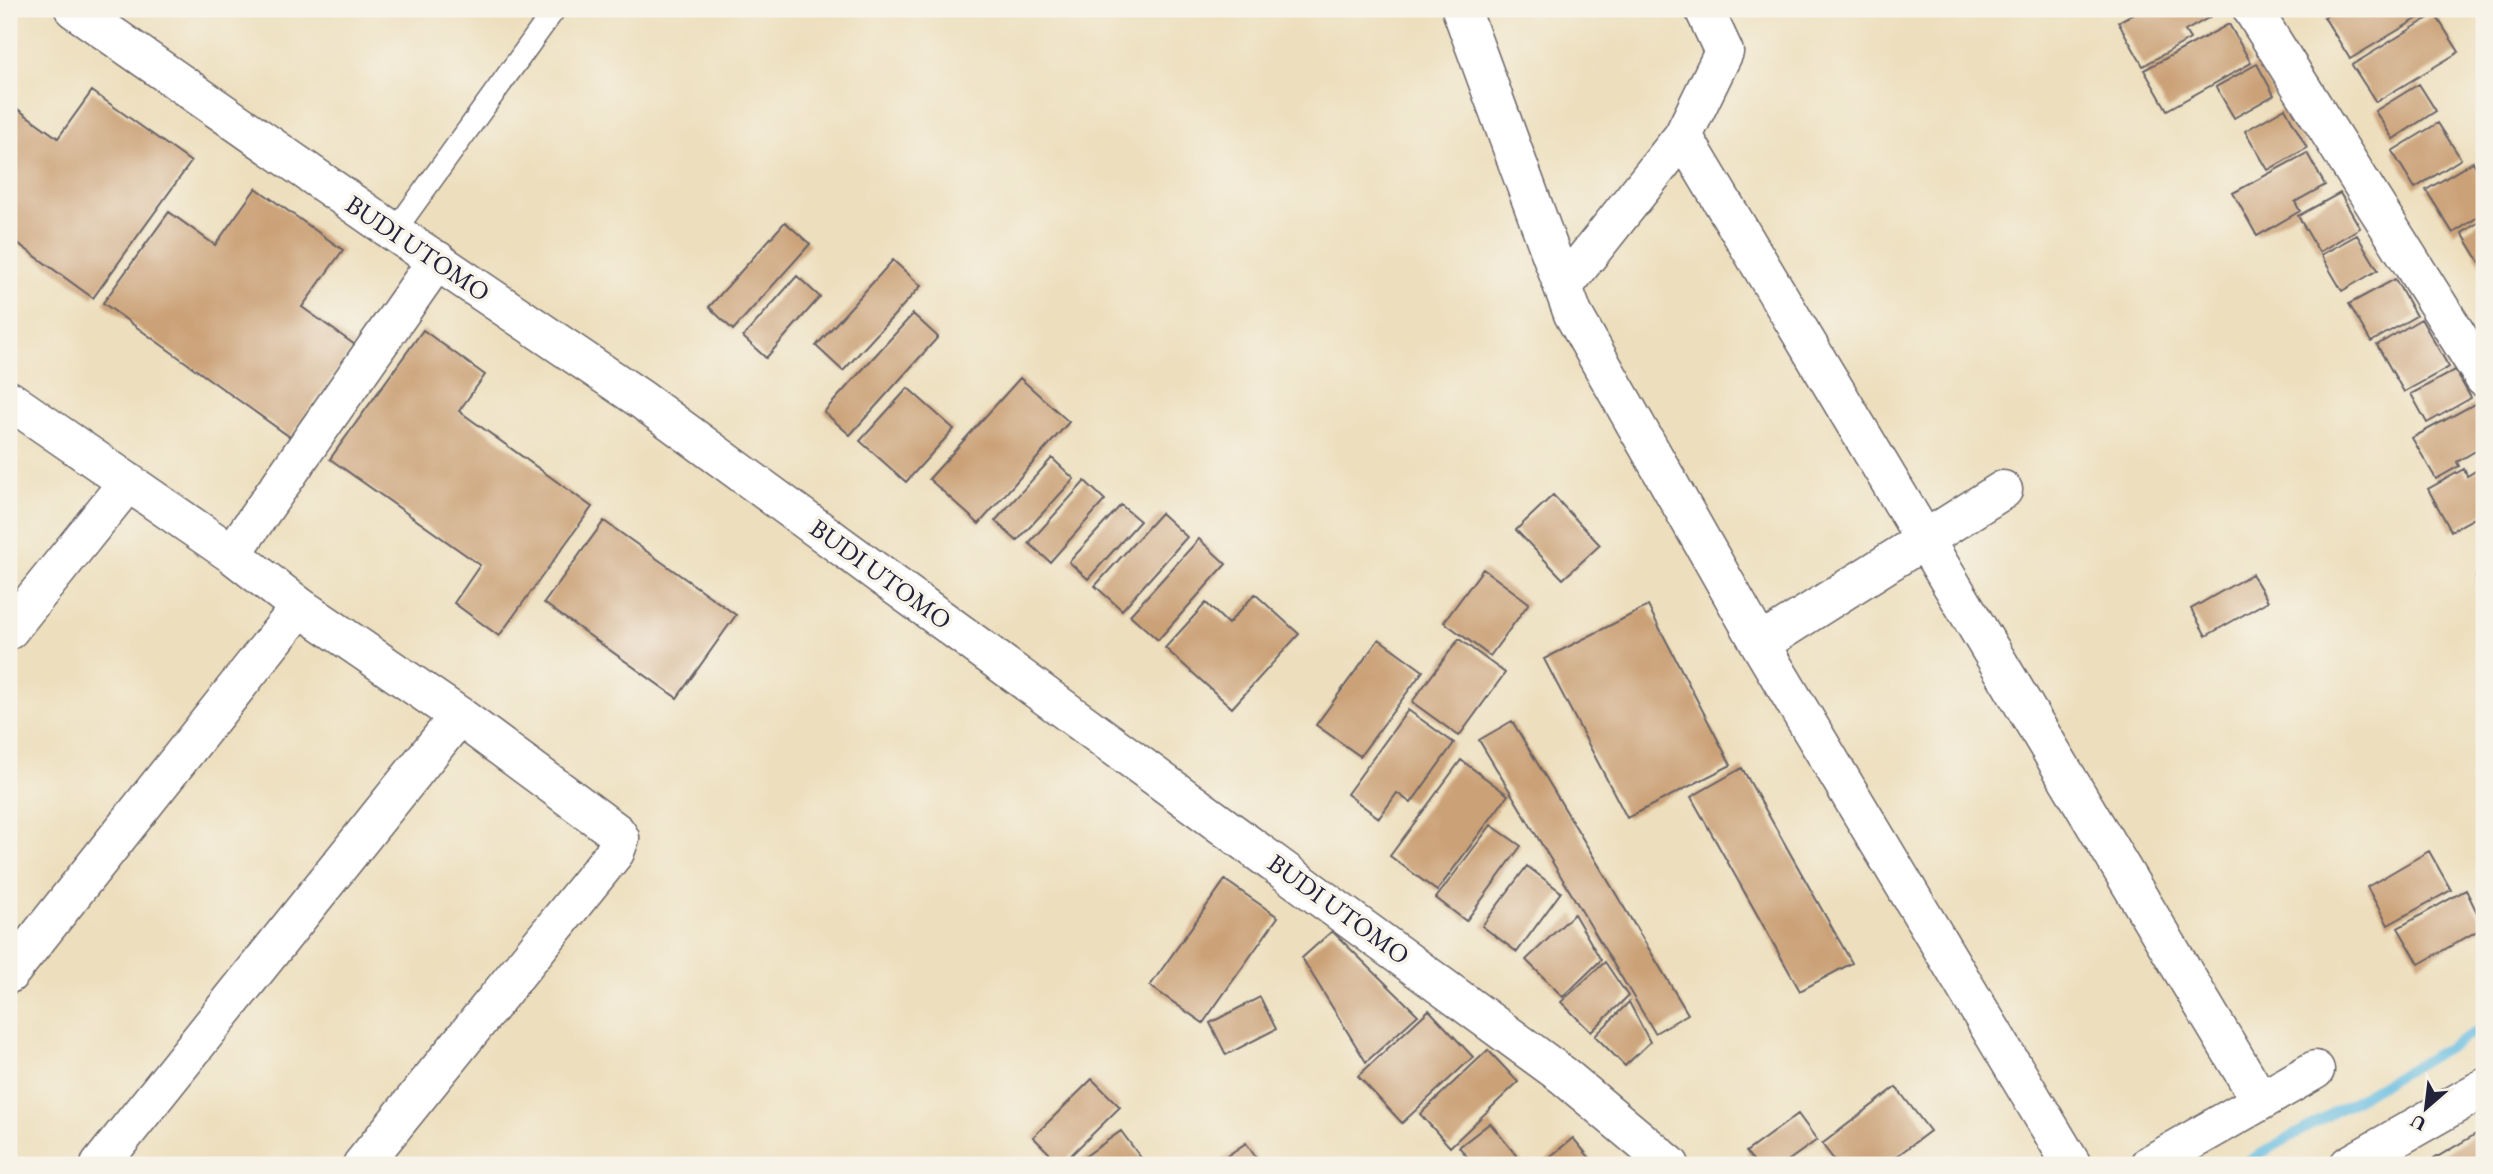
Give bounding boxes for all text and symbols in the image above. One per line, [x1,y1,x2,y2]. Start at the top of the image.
street label: BUDI UTOMO [339,187,497,309]
street label: BUDI UTOMO [803,511,959,637]
street label: BUDI UTOMO [1261,846,1417,972]
north arrow [2392,1072,2462,1142]
text: U [2406,1108,2430,1137]

